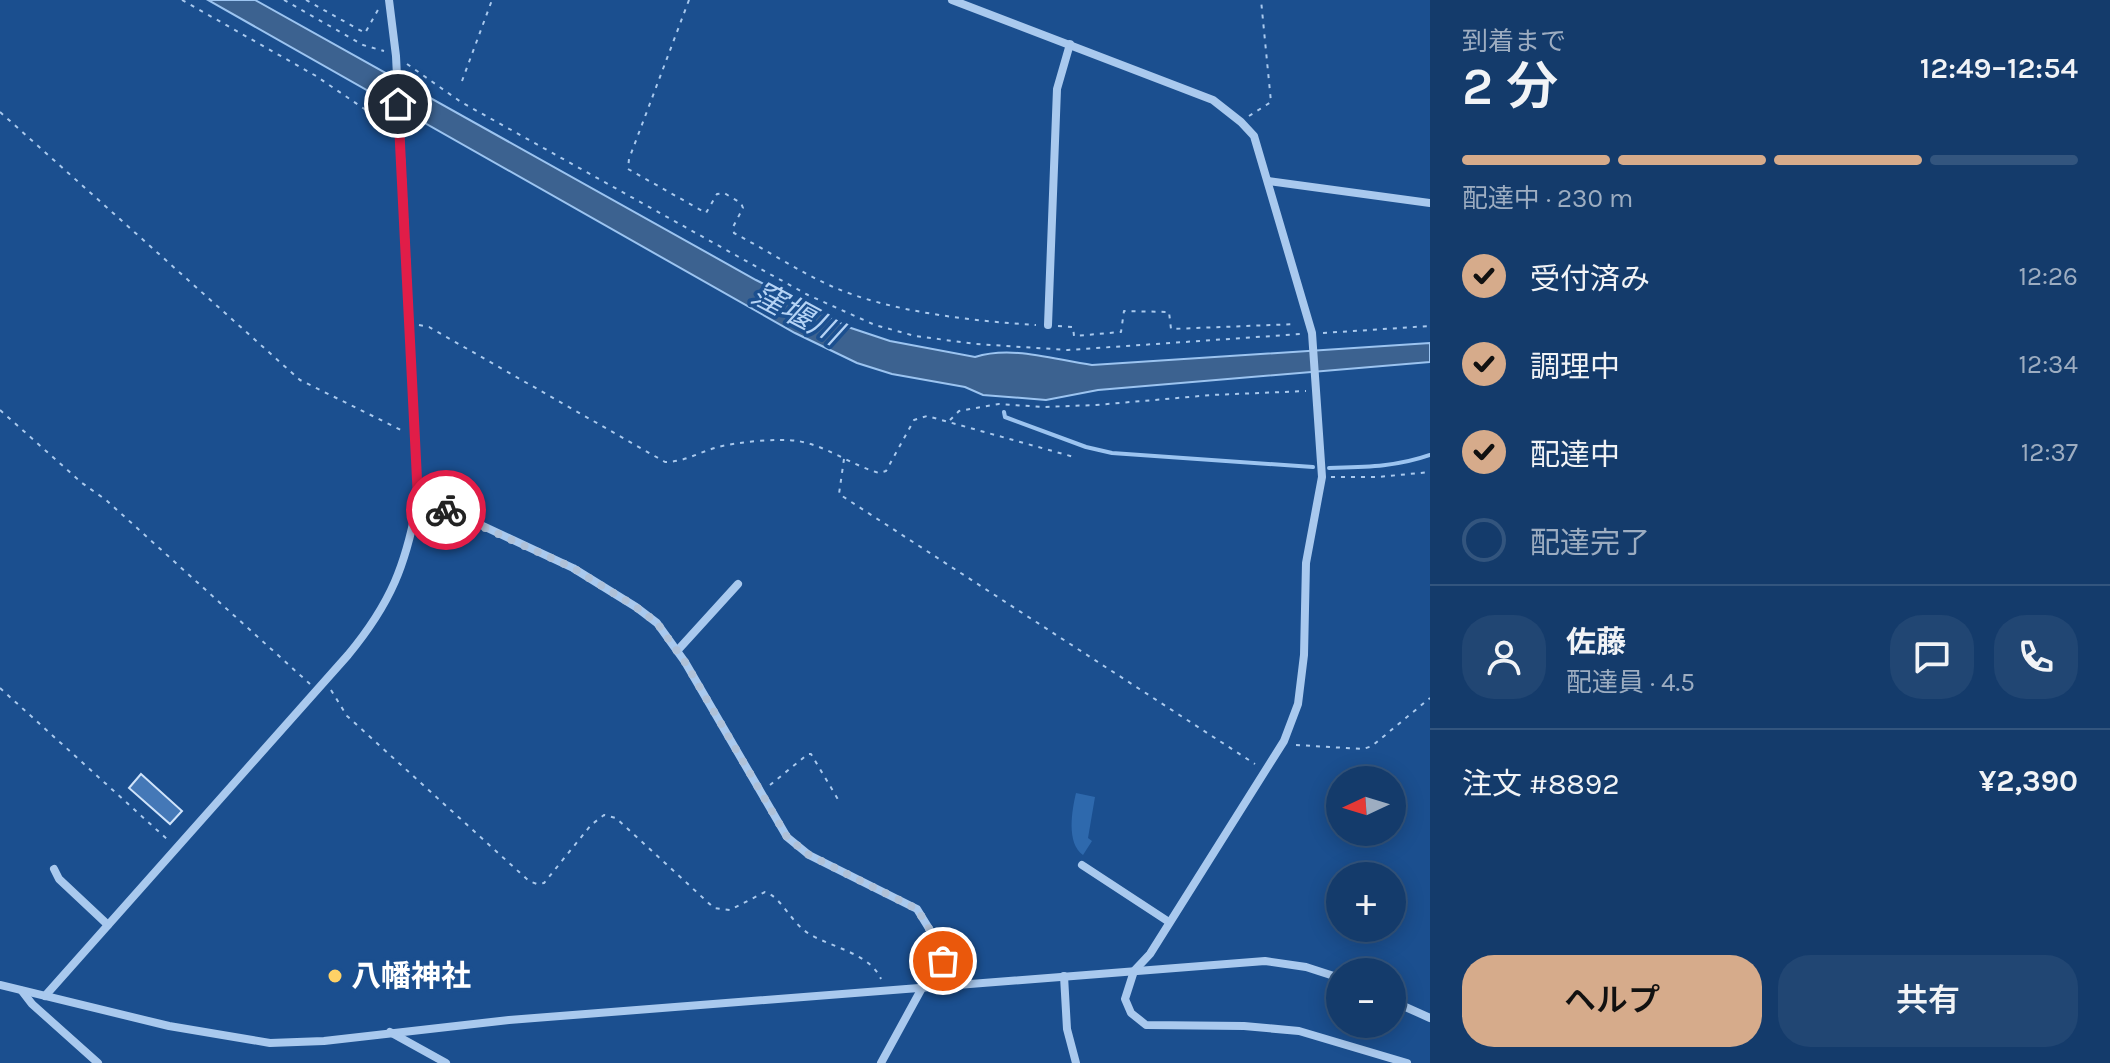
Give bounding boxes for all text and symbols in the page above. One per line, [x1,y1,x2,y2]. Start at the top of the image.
text: 到着まで [1462,26,1566,57]
text: 12:49–12:54 [1920,50,2078,86]
text: 2 分 [1462,56,1558,117]
pin [364,70,432,138]
icon: home [376,82,420,126]
text: 配達中 · 230 m [1462,183,1633,214]
icon: check [1462,254,1506,298]
text: 受付済み [1530,261,1650,297]
text: 12:26 [2018,261,2078,292]
water label: 窪堰川 [746,275,850,354]
icon: check [1462,342,1506,386]
text: 調理中 [1530,349,1620,385]
text: 12:34 [2018,349,2078,380]
icon: check [1462,430,1506,474]
text: 配達中 [1530,437,1620,473]
text: 12:37 [2021,437,2078,468]
courier [406,470,486,550]
icon: bike [424,488,468,532]
text: 配達完了 [1530,525,1650,561]
button: person [1462,615,1546,699]
button: chat [1890,615,1974,699]
button: phone [1994,615,2078,699]
text: 佐藤 [1566,624,1626,660]
text: 配達員 · 4.5 [1566,667,1695,698]
text: ¥2,390 [1979,763,2078,799]
north arrow [1326,766,1406,846]
map controls [1326,766,1406,1038]
text: 注文 #8892 [1462,766,1620,802]
button: + [1326,862,1406,942]
pin [909,927,977,995]
icon: bag [921,939,965,983]
button: ヘルプ [1462,955,1762,1047]
button: 共有 [1778,955,2078,1047]
place label: 八幡神社 [351,958,471,994]
button: − [1326,958,1406,1038]
marker: 八幡神社 [326,967,344,985]

